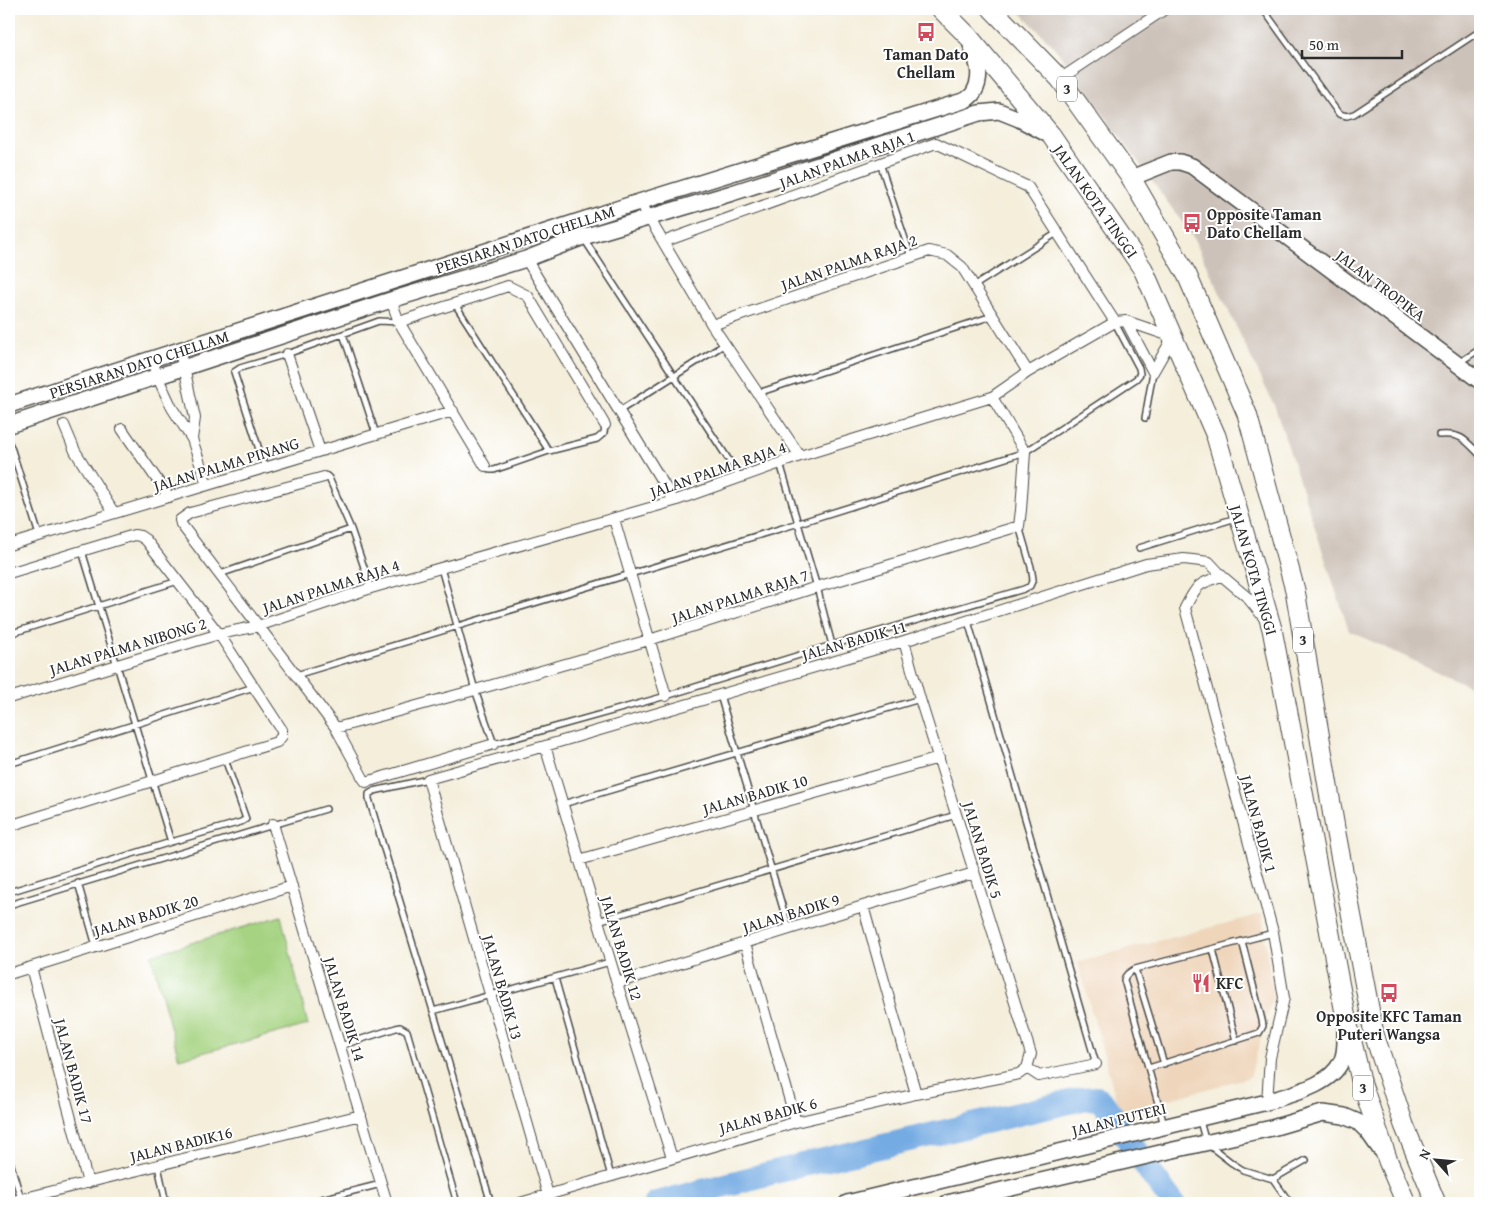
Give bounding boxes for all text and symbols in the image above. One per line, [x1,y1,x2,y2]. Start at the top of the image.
bus stop icon: Taman Dato Chellam [915,21,937,43]
scale bar [1302,28,1402,60]
text: 50 m [1309,34,1340,55]
place label: Taman Dato Chellam [883,42,969,84]
road number: 3 [1057,76,1077,102]
street label: JALAN PALMA RAJA 1 [774,123,918,195]
street label: JALAN KOTA TINGGI [1046,137,1144,263]
street label: PERSIARAN DATO CHELLAM [432,199,618,279]
place label: Opposite Taman Dato Chellam [1207,202,1322,244]
bus stop icon: Opposite Taman Dato Chellam [1181,212,1203,234]
street label: JALAN PALMA RAJA 2 [776,227,920,297]
street label: JALAN TROPIKA [1330,242,1431,327]
street label: PERSIARAN DATO CHELLAM [46,324,232,404]
street label: JALAN PALMA PINANG [148,430,302,498]
street label: JALAN PALMA RAJA 4 [645,434,790,504]
street label: JALAN KOTA TINGGI [1223,500,1284,638]
street label: JALAN PALMA RAJA 4 [258,552,403,620]
street label: JALAN PALMA RAJA 7 [667,562,812,630]
street label: JALAN PALMA NIBONG 2 [45,611,209,682]
street label: JALAN BADIK 11 [797,614,909,667]
road number: 3 [1293,628,1313,652]
street label: JALAN BADIK 10 [698,767,811,821]
street label: JALAN BADIK 1 [1234,771,1284,876]
street label: JALAN BADIK 5 [956,797,1009,901]
street label: JALAN BADIK 9 [738,887,843,940]
street label: JALAN BADIK 20 [89,888,201,943]
street label: JALAN BADIK 12 [594,891,649,1003]
street label: JALAN BADIK 13 [476,930,529,1042]
street label: JALAN BADIK 14 [317,952,372,1064]
place label: KFC [1216,971,1243,995]
restaurant icon: KFC [1190,972,1212,994]
bus stop icon: Opposite KFC Taman Puteri Wangsa [1378,982,1400,1004]
place label: Opposite KFC Taman Puteri Wangsa [1316,1004,1462,1046]
street label: JALAN BADIK 17 [48,1014,100,1127]
road number: 3 [1353,1076,1373,1100]
street label: JALAN BADIK 6 [715,1090,820,1140]
street label: JALAN PUTERI [1067,1096,1169,1143]
street label: JALAN BADIK16 [125,1120,235,1169]
north arrow [1412,1134,1462,1184]
text: N [1413,1145,1436,1163]

